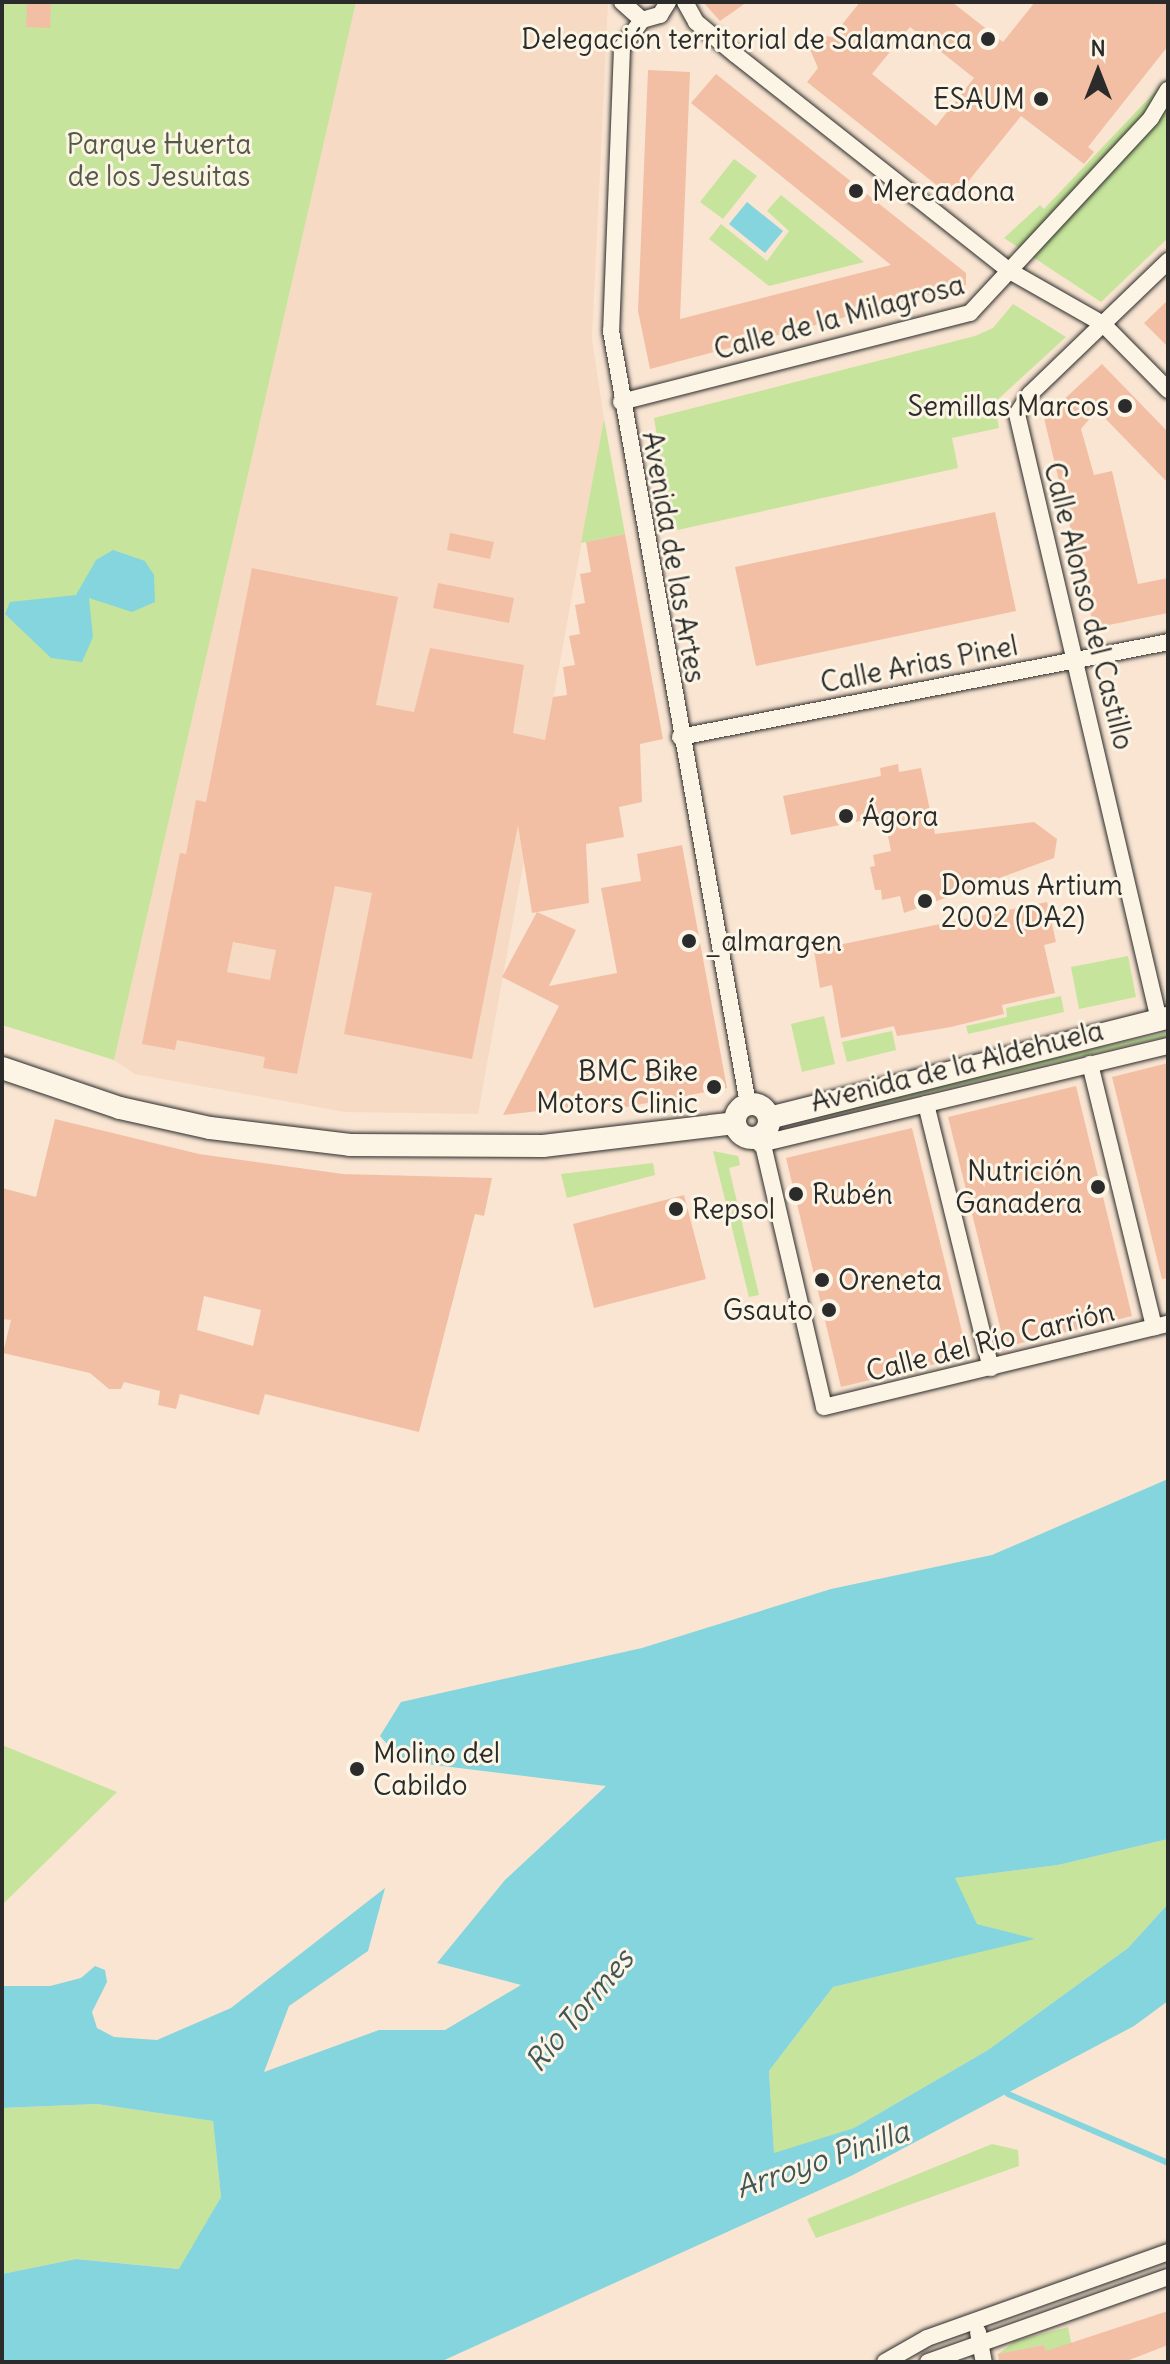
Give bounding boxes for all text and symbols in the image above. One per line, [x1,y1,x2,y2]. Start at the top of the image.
place label: Delegación territorial de Salamanca [521,22,972,56]
marker: Delegación territorial de Salamanca [979,30,997,48]
north arrow [1058,32,1138,112]
text: N [1090,34,1106,62]
place label: ESAUM [933,82,1025,116]
marker: ESAUM [1032,90,1050,108]
park label: Parque Huerta de los Jesuitas [67,127,251,193]
place label: Mercadona [872,174,1015,208]
marker: Mercadona [847,182,865,200]
street label: Calle de la Milagrosa [710,267,968,367]
place label: Semillas Marcos [907,389,1109,423]
marker: Semillas Marcos [1116,397,1134,415]
street label: Avenida de las Artes [635,429,713,685]
street label: Calle Alonso del Castillo [1037,459,1141,753]
street label: Calle Arias Pinel [818,628,1020,700]
place label: Ágora [862,799,938,833]
marker: Ágora [837,807,855,825]
place label: Domus Artium 2002 (DA2) [941,868,1123,934]
marker: Domus Artium 2002 (DA2) [916,892,934,910]
place label: _almargen [705,924,842,958]
marker: _almargen [680,932,698,950]
street label: Avenida de la Aldehuela [807,1013,1107,1119]
place label: BMC Bike Motors Clinic [536,1054,698,1120]
marker: BMC Bike Motors Clinic [705,1078,723,1096]
place label: Nutrición Ganadera [955,1154,1082,1220]
place label: Rubén [812,1177,893,1211]
marker: Nutrición Ganadera [1089,1178,1107,1196]
marker: Rubén [787,1185,805,1203]
place label: Repsol [692,1192,775,1226]
marker: Repsol [667,1200,685,1218]
place label: Oreneta [838,1263,942,1297]
marker: Oreneta [813,1271,831,1289]
place label: Gsauto [723,1293,813,1327]
street label: Calle del Río Carrión [862,1294,1118,1388]
marker: Gsauto [820,1301,838,1319]
place label: Molino del Cabildo [373,1736,500,1802]
marker: Molino del Cabildo [348,1760,366,1778]
water label: Río Tormes [517,1941,641,2079]
water label: Arroyo Pinilla [731,2113,913,2205]

